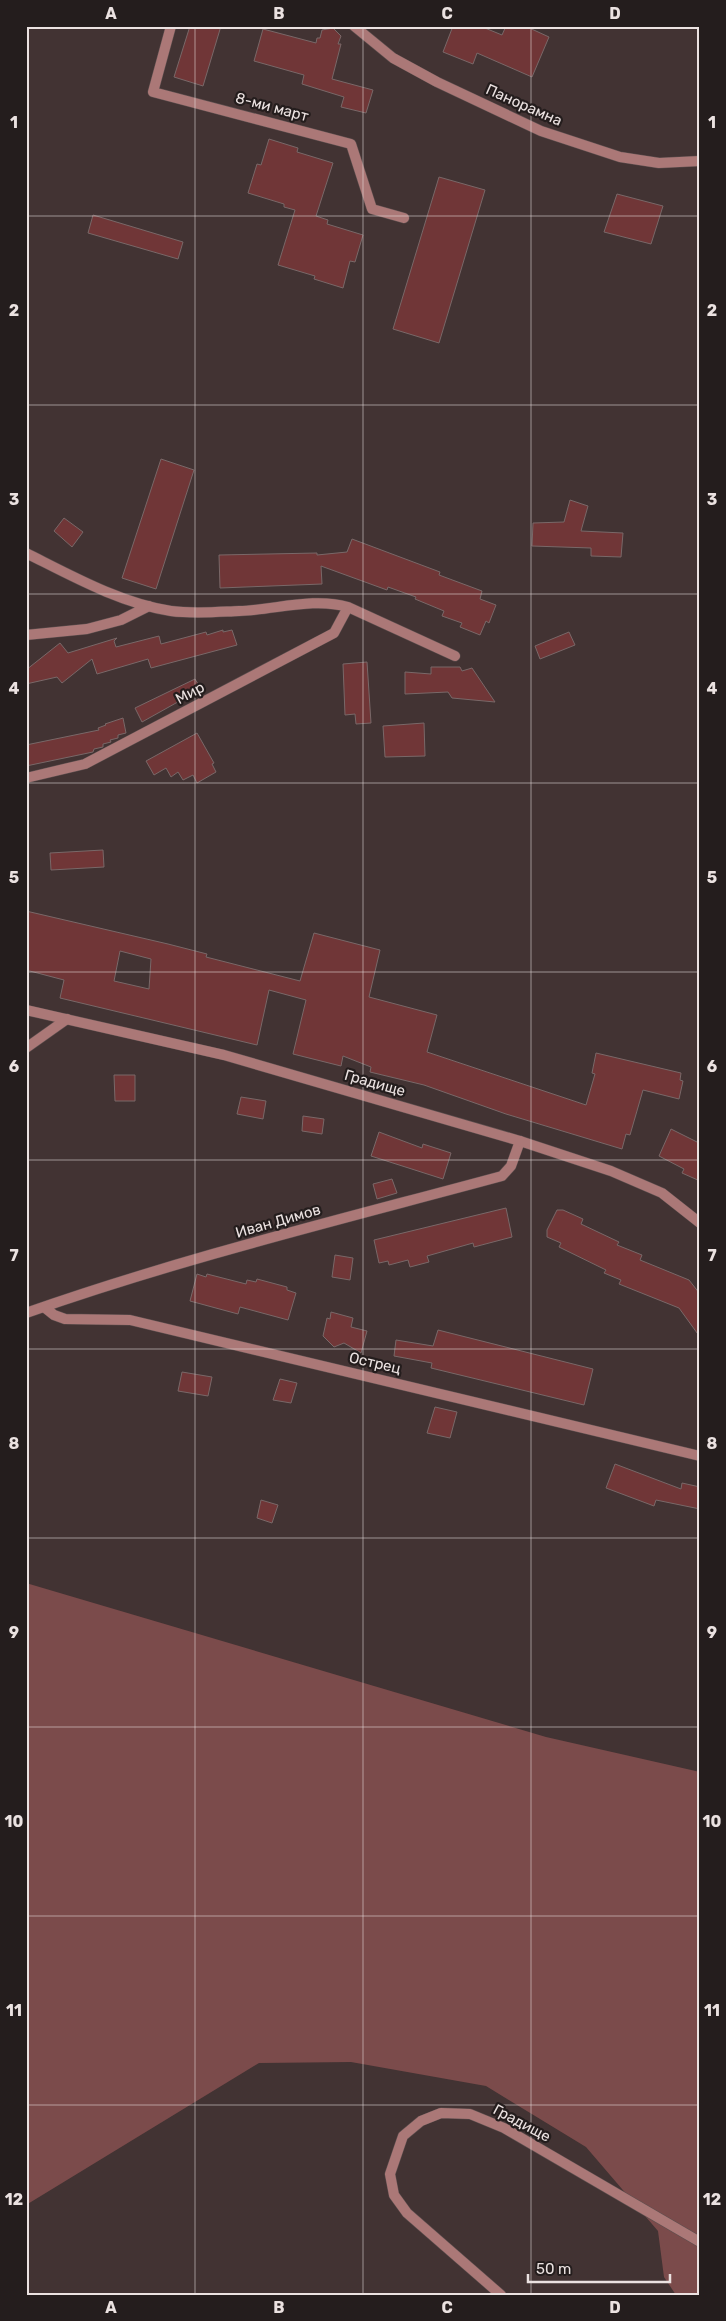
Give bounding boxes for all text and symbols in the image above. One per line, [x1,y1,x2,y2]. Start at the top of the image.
text: A [105,4,117,23]
text: B [273,4,285,23]
text: C [441,4,453,23]
text: D [609,4,621,23]
street label: Панорамна [483,80,565,130]
street label: 8-ми март [233,89,311,125]
text: 1 [10,113,18,132]
text: 1 [708,113,716,132]
text: 2 [9,301,19,320]
text: 2 [707,301,717,320]
text: 3 [9,490,19,509]
text: 3 [707,490,717,509]
street label: Мир [173,678,208,708]
text: 4 [9,679,20,698]
text: 4 [707,679,718,698]
text: 5 [9,868,19,887]
text: 5 [707,868,717,887]
text: 6 [9,1057,19,1076]
text: 6 [707,1057,717,1076]
street label: Градище [342,1066,408,1100]
street label: Иван Димов [233,1200,323,1242]
text: 7 [9,1246,19,1265]
text: 7 [707,1246,717,1265]
street label: Острец [347,1348,403,1378]
text: 8 [9,1434,20,1453]
text: 8 [707,1434,718,1453]
text: 9 [9,1623,19,1642]
text: 9 [707,1623,717,1642]
text: 10 [5,1812,24,1831]
text: 10 [703,1812,722,1831]
text: 11 [6,2001,22,2020]
text: 11 [704,2001,720,2020]
street label: Градище [490,2100,554,2146]
text: 12 [5,2190,23,2209]
text: 12 [703,2190,721,2209]
scale bar [528,2251,671,2283]
text: 50 m [536,2260,571,2278]
text: A [105,2298,117,2317]
text: B [273,2298,285,2317]
text: C [441,2298,453,2317]
text: D [609,2298,621,2317]

